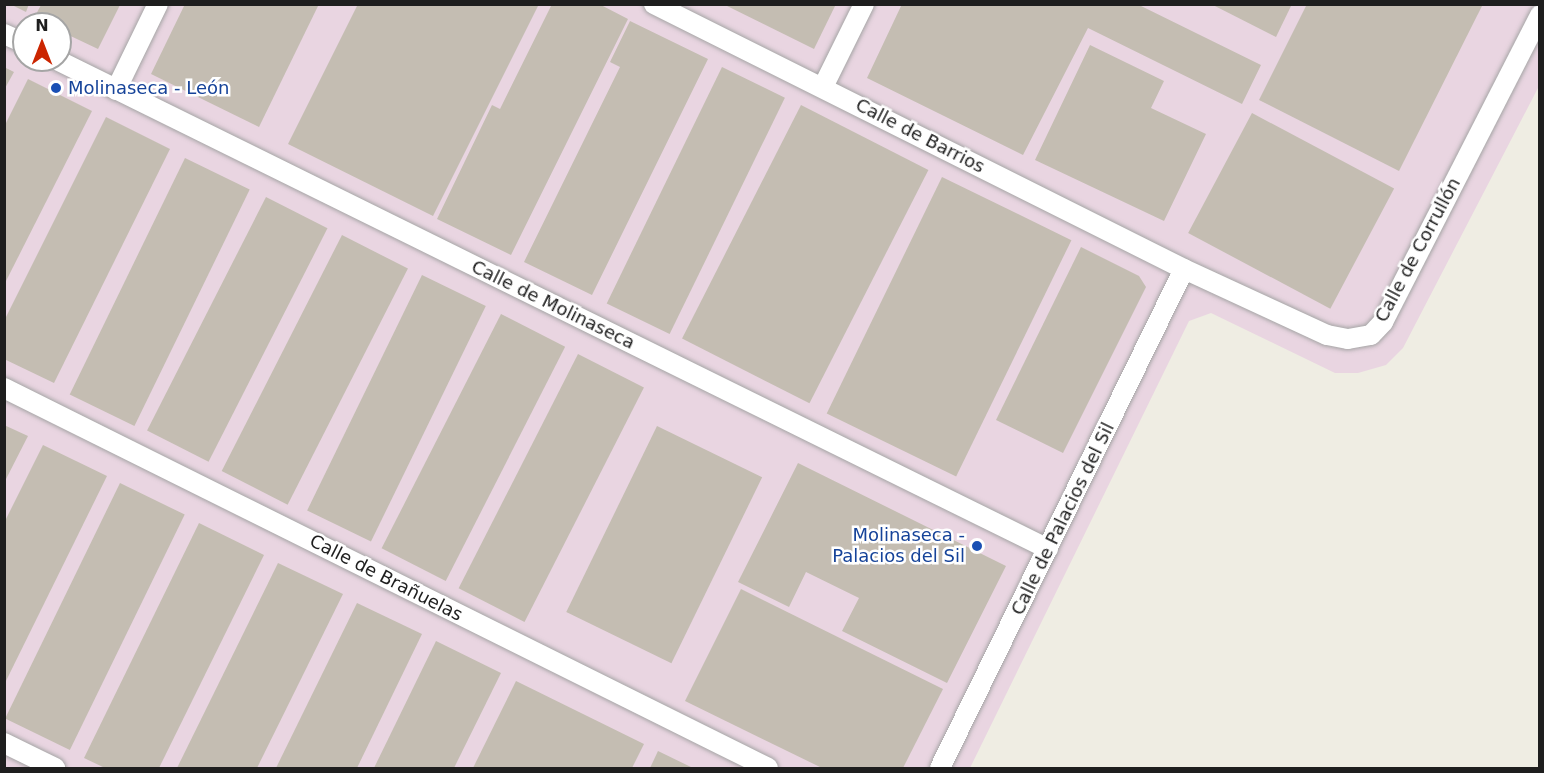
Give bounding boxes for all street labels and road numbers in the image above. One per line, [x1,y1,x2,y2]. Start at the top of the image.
street label: Calle de Barrios [852,94,988,178]
street label: Calle de Corrullón [1371,174,1465,326]
street label: Calle de Molinaseca [468,256,638,354]
street label: Calle de Palacios del Sil [1007,419,1119,619]
street label: Calle de Brañuelas [306,530,466,626]

